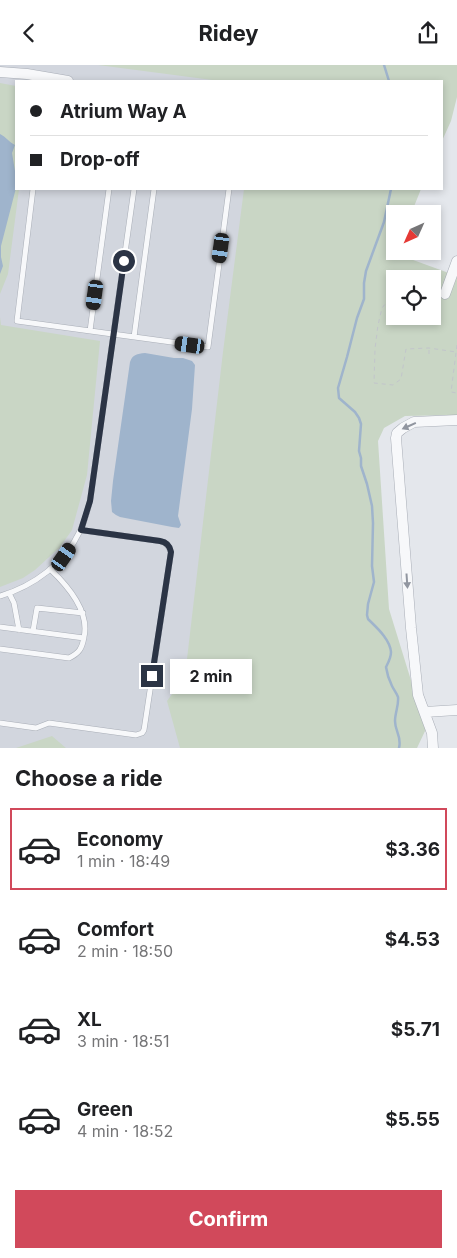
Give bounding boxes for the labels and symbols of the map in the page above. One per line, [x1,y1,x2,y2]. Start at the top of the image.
north arrow [386,205,441,260]
car [211,232,230,264]
route start [113,250,135,272]
car [85,279,104,311]
car [174,335,205,355]
one-way arrow [402,422,416,430]
car [49,540,78,574]
one-way arrow [403,573,411,589]
callout: 2 min [170,659,252,693]
route end [141,665,163,687]

